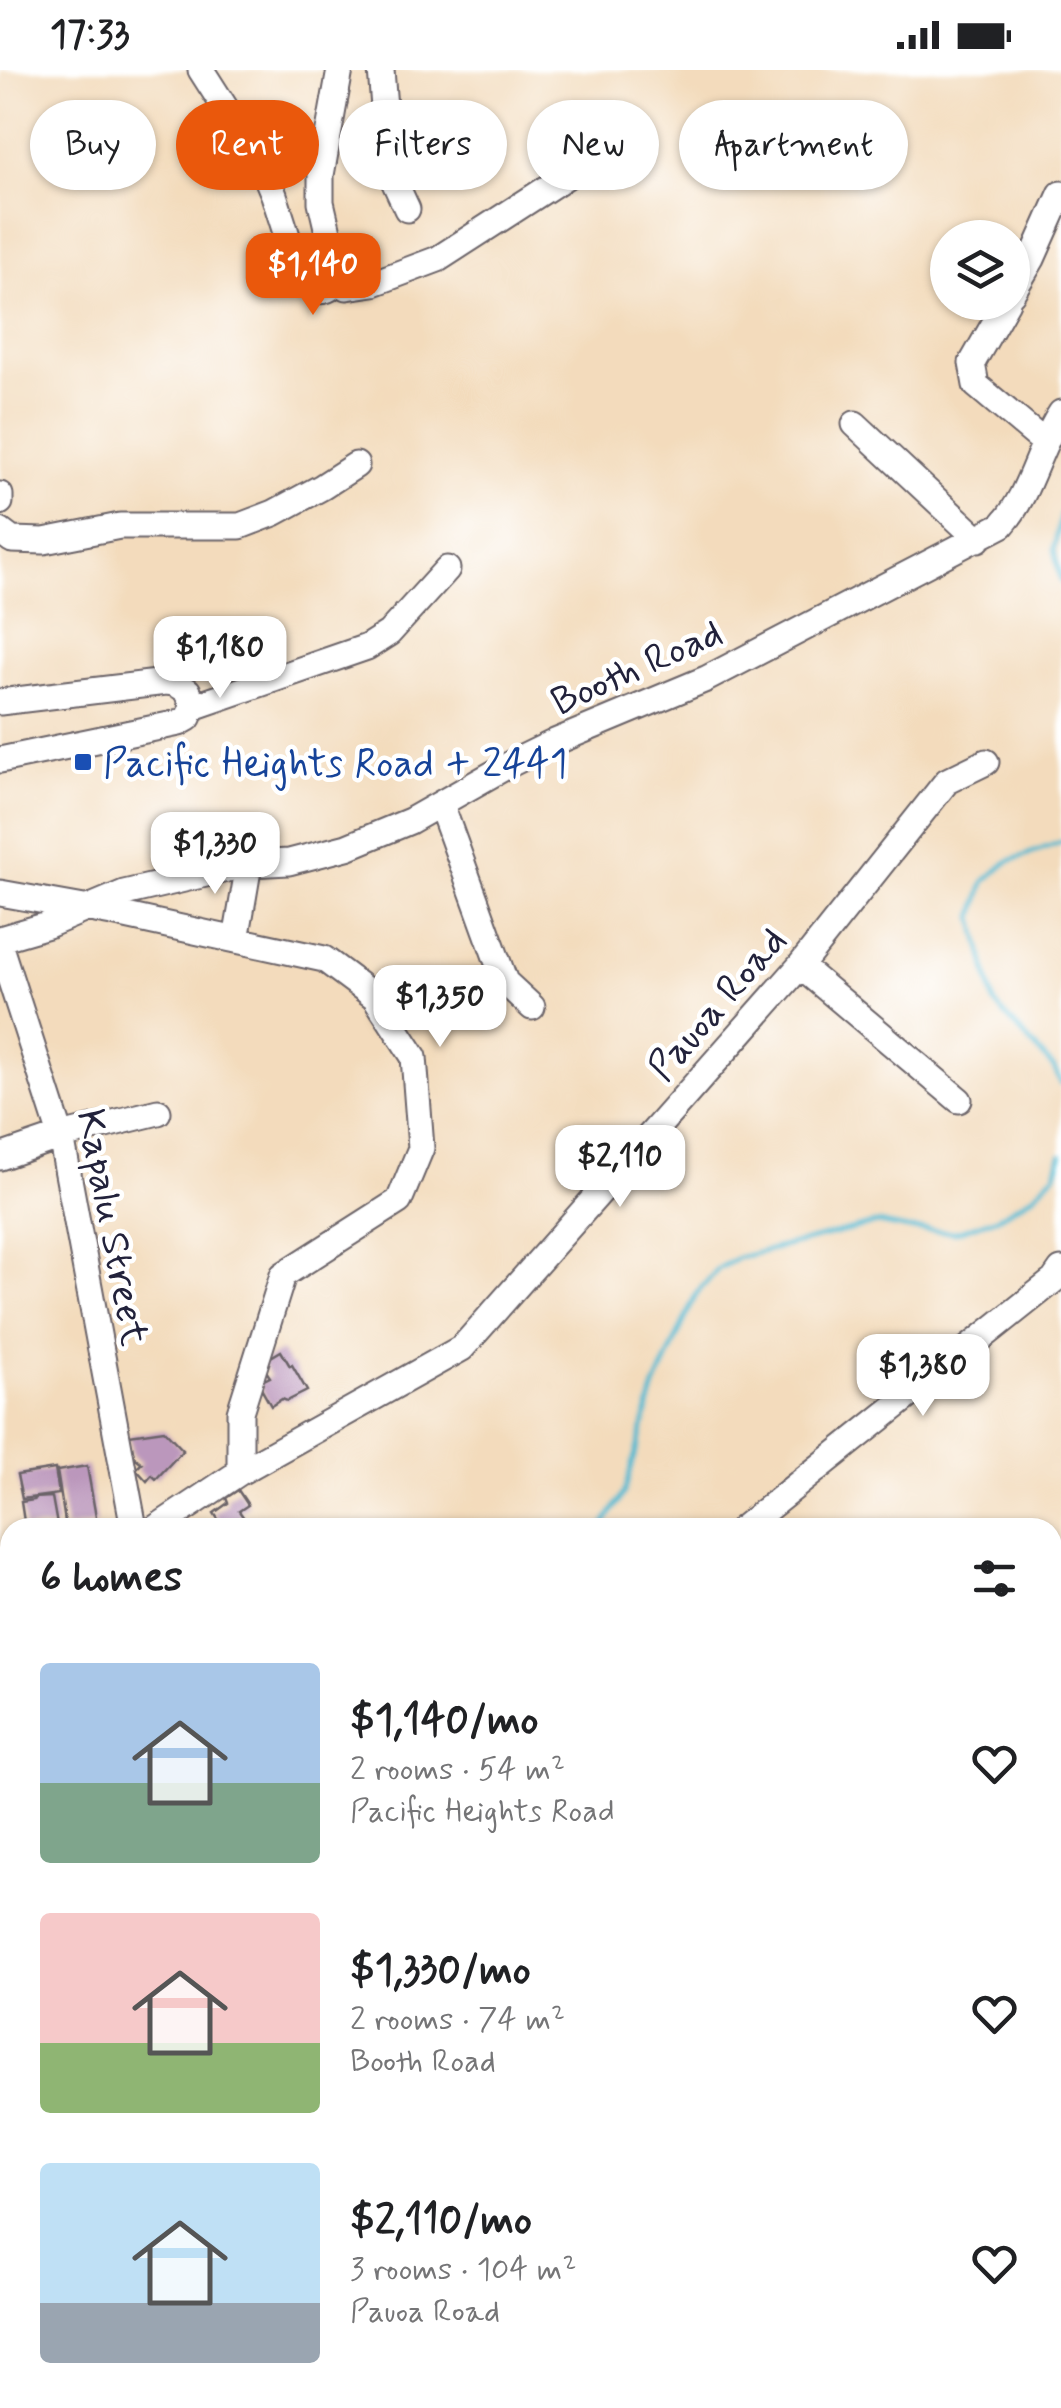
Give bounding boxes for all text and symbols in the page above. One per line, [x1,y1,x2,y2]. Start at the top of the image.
text: 17:33 [50,11,130,60]
chip: Buy [30,100,156,190]
chip: Rent [176,100,319,190]
chip: Filters [339,100,507,190]
chip: New [527,100,659,190]
chip: Apartment [679,100,908,190]
map controls [930,220,1030,320]
button: layers [930,220,1030,320]
pin: $1,140 [232,233,394,318]
text: $1,140 [268,244,358,286]
street label: Booth Road [543,608,731,730]
pin: $1,180 [139,616,301,701]
text: $1,180 [176,627,265,669]
place label: Pacific Heights Road + 2441 [103,739,568,791]
marker: Pacific Heights Road + 2441 [72,751,94,773]
pin: $1,330 [134,812,296,897]
text: $1,330 [173,823,257,865]
street label: Pauoa Road [637,917,799,1093]
pin: $1,350 [359,965,521,1050]
text: $1,350 [395,976,485,1018]
street label: Kapalu Street [63,1105,159,1350]
pin: $2,110 [539,1125,701,1210]
text: $2,110 [577,1136,663,1178]
pin: $1,380 [842,1334,1004,1419]
text: $1,380 [879,1345,967,1387]
text: 6 homes [40,1551,183,1606]
icon: filters [967,1551,1022,1606]
text: $1,140/mo [350,1694,539,1749]
icon: home [120,1703,240,1823]
icon: heart [967,1736,1022,1791]
text: 2 rooms · 54 m² [350,1749,565,1791]
text: Pacific Heights Road [350,1791,615,1833]
text: $1,330/mo [350,1944,531,1999]
icon: home [120,1953,240,2073]
icon: heart [967,1986,1022,2041]
text: 2 rooms · 74 m² [350,1999,565,2041]
text: Booth Road [350,2041,496,2083]
text: $2,110/mo [350,2194,532,2249]
icon: home [120,2203,240,2323]
icon: heart [967,2236,1022,2291]
text: 3 rooms · 104 m² [350,2249,576,2291]
text: Pauoa Road [350,2291,500,2333]

